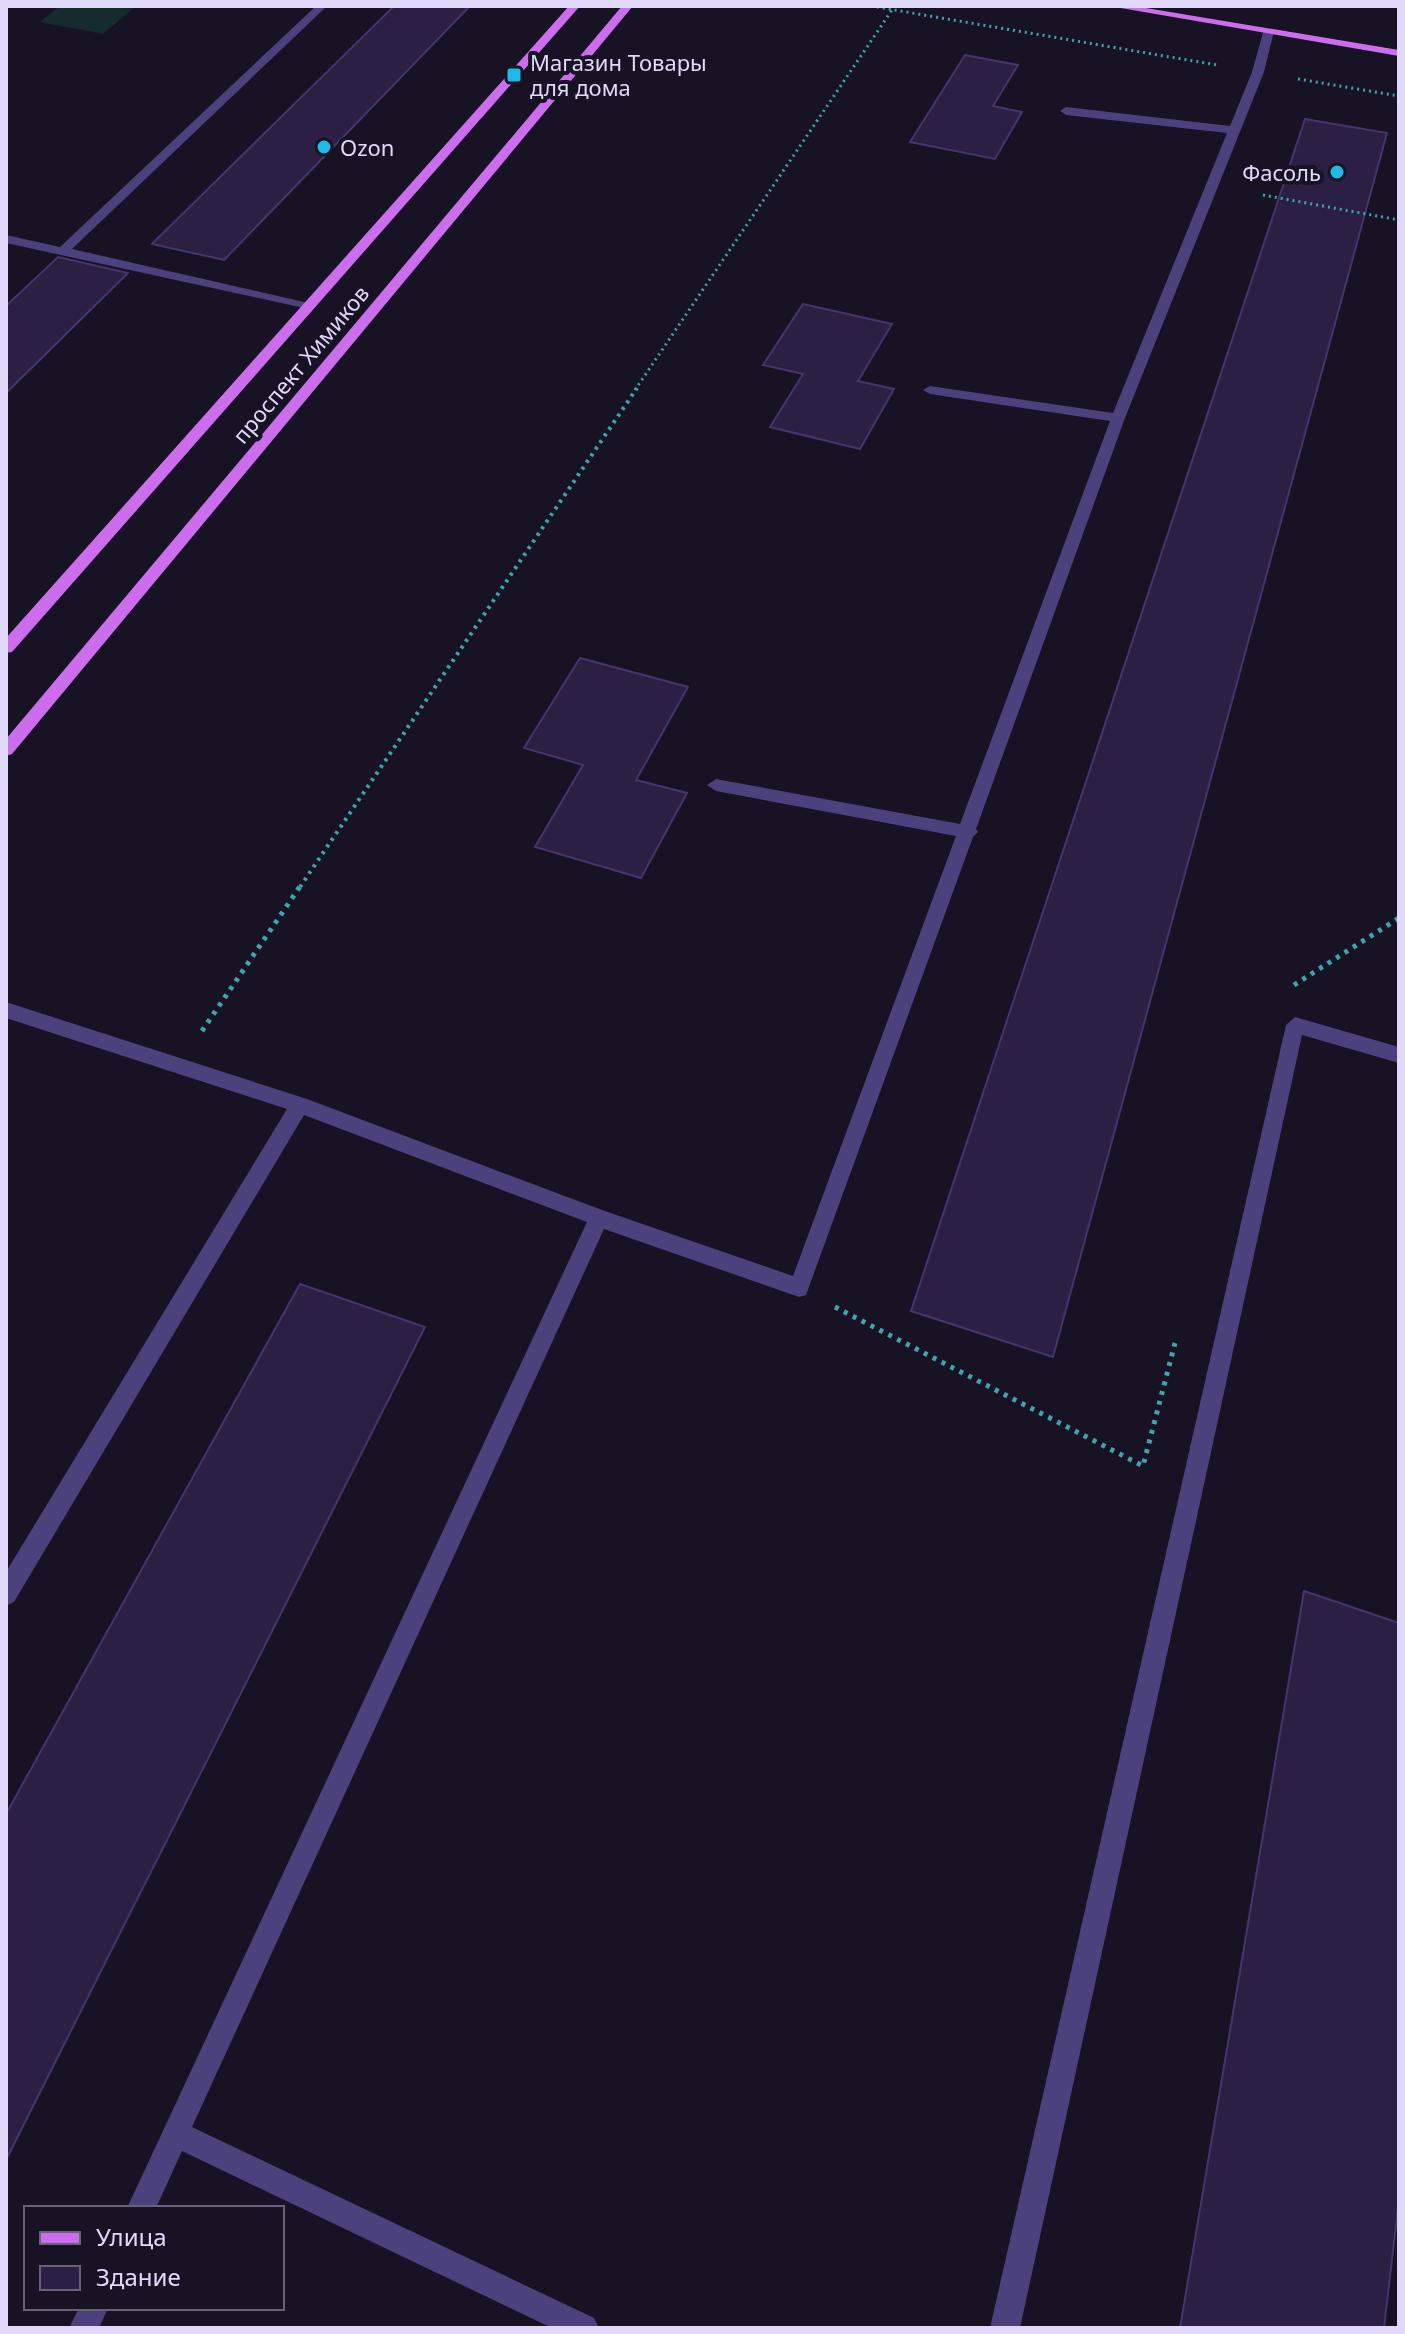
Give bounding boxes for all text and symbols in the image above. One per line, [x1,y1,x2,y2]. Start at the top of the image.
place label: Магазин Товары для дома [530,47,707,102]
marker: Магазин Товары для дома [505,66,523,84]
place label: Ozon [340,132,394,162]
marker: Ozon [315,138,333,156]
place label: Фасоль [1242,157,1321,187]
marker: Фасоль [1328,163,1346,181]
street label: проспект Химиков [225,279,375,449]
legend [24,2206,284,2310]
text: Улица [96,2220,167,2253]
text: Здание [96,2260,181,2293]

